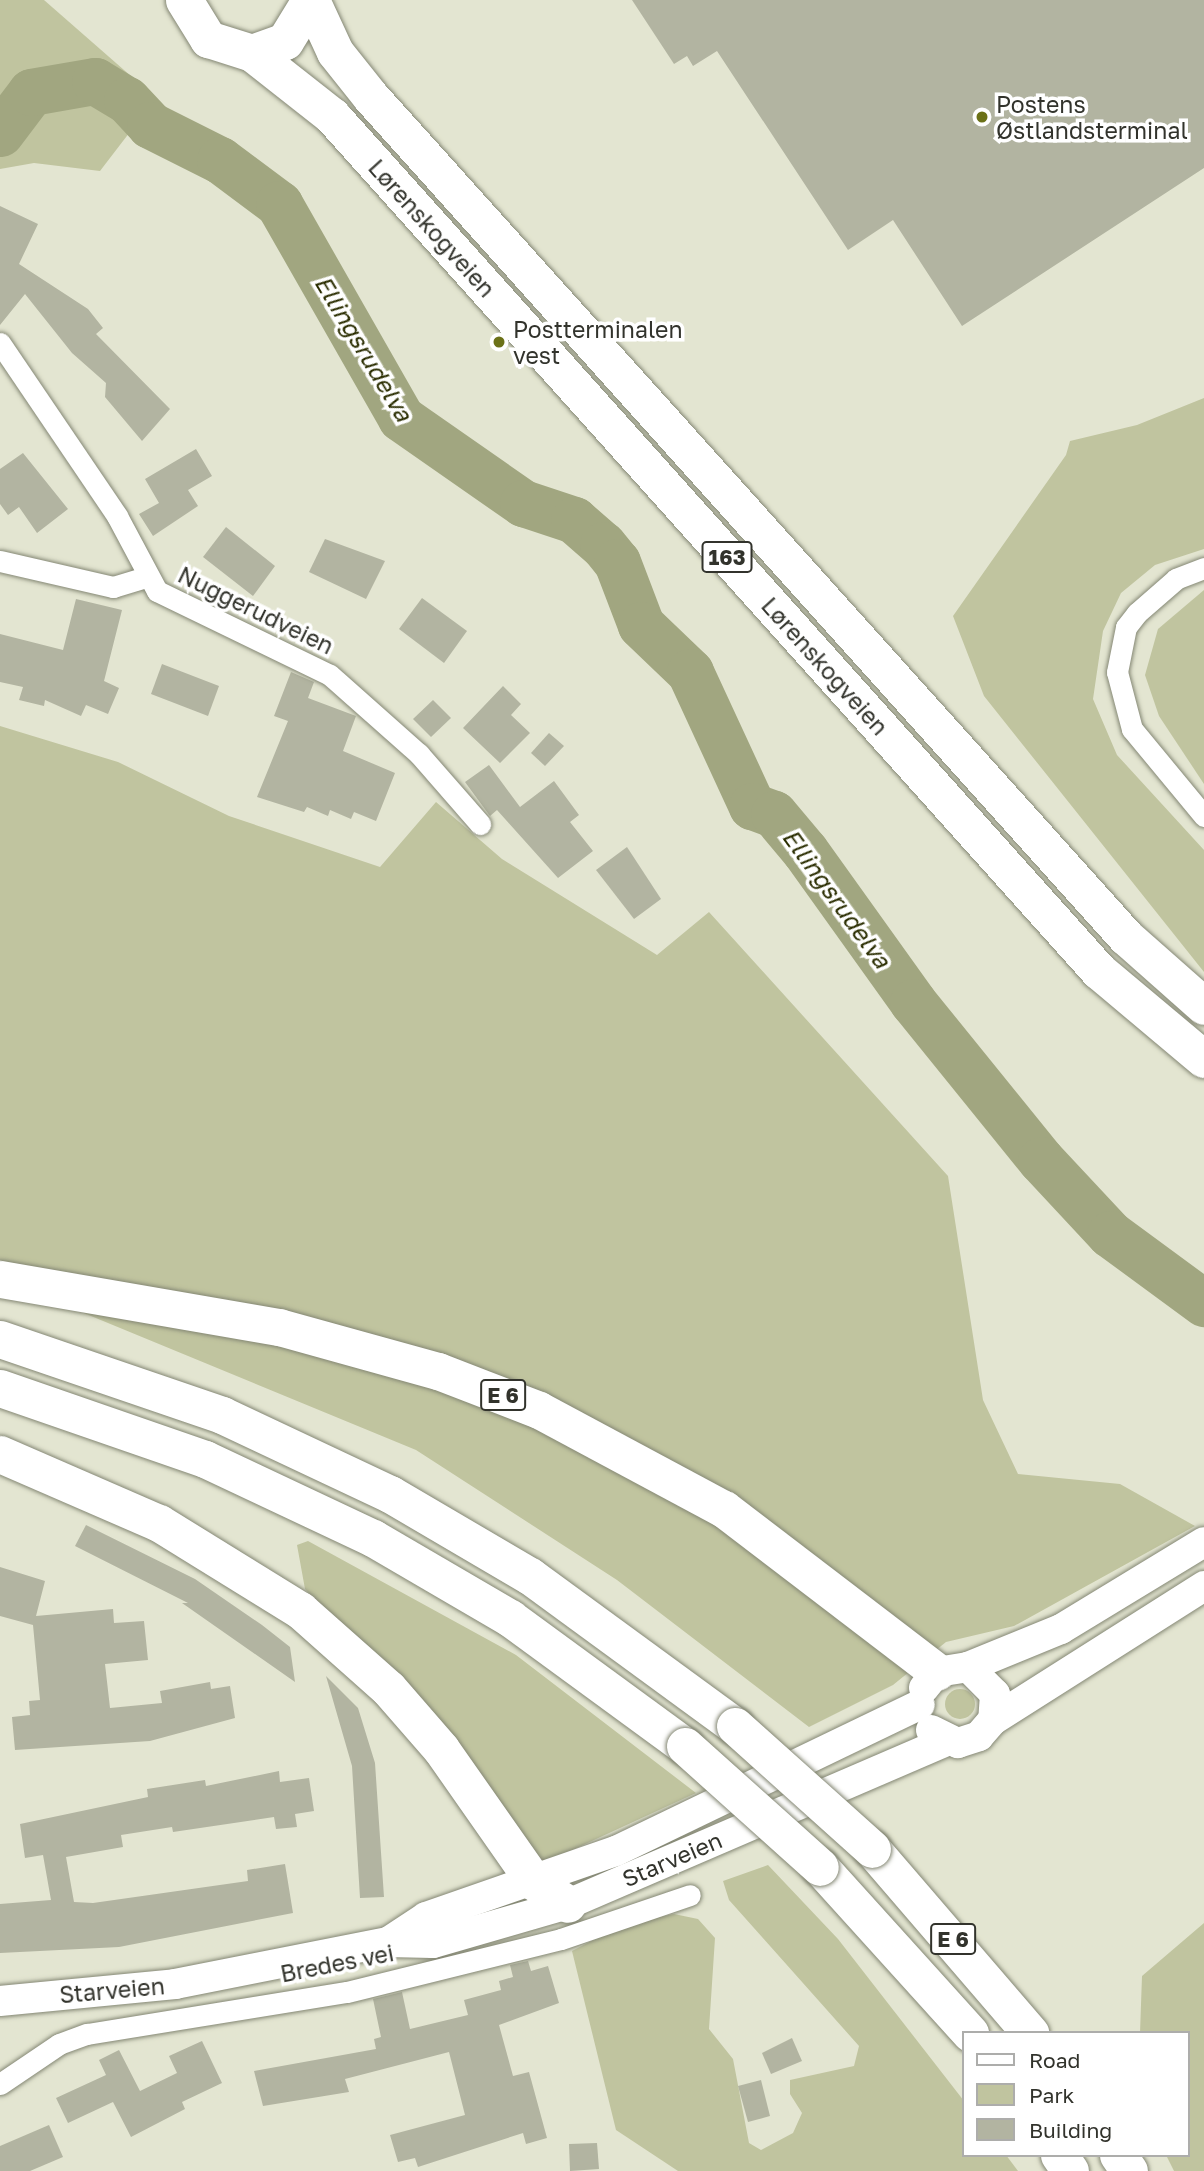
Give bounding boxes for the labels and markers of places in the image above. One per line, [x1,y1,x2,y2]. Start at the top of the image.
place label: Postens Østlandsterminal [996,90,1188,144]
marker: Postens Østlandsterminal [974,109,990,125]
place label: Postterminalen vest [513,315,683,369]
marker: Postterminalen vest [491,334,507,350]

